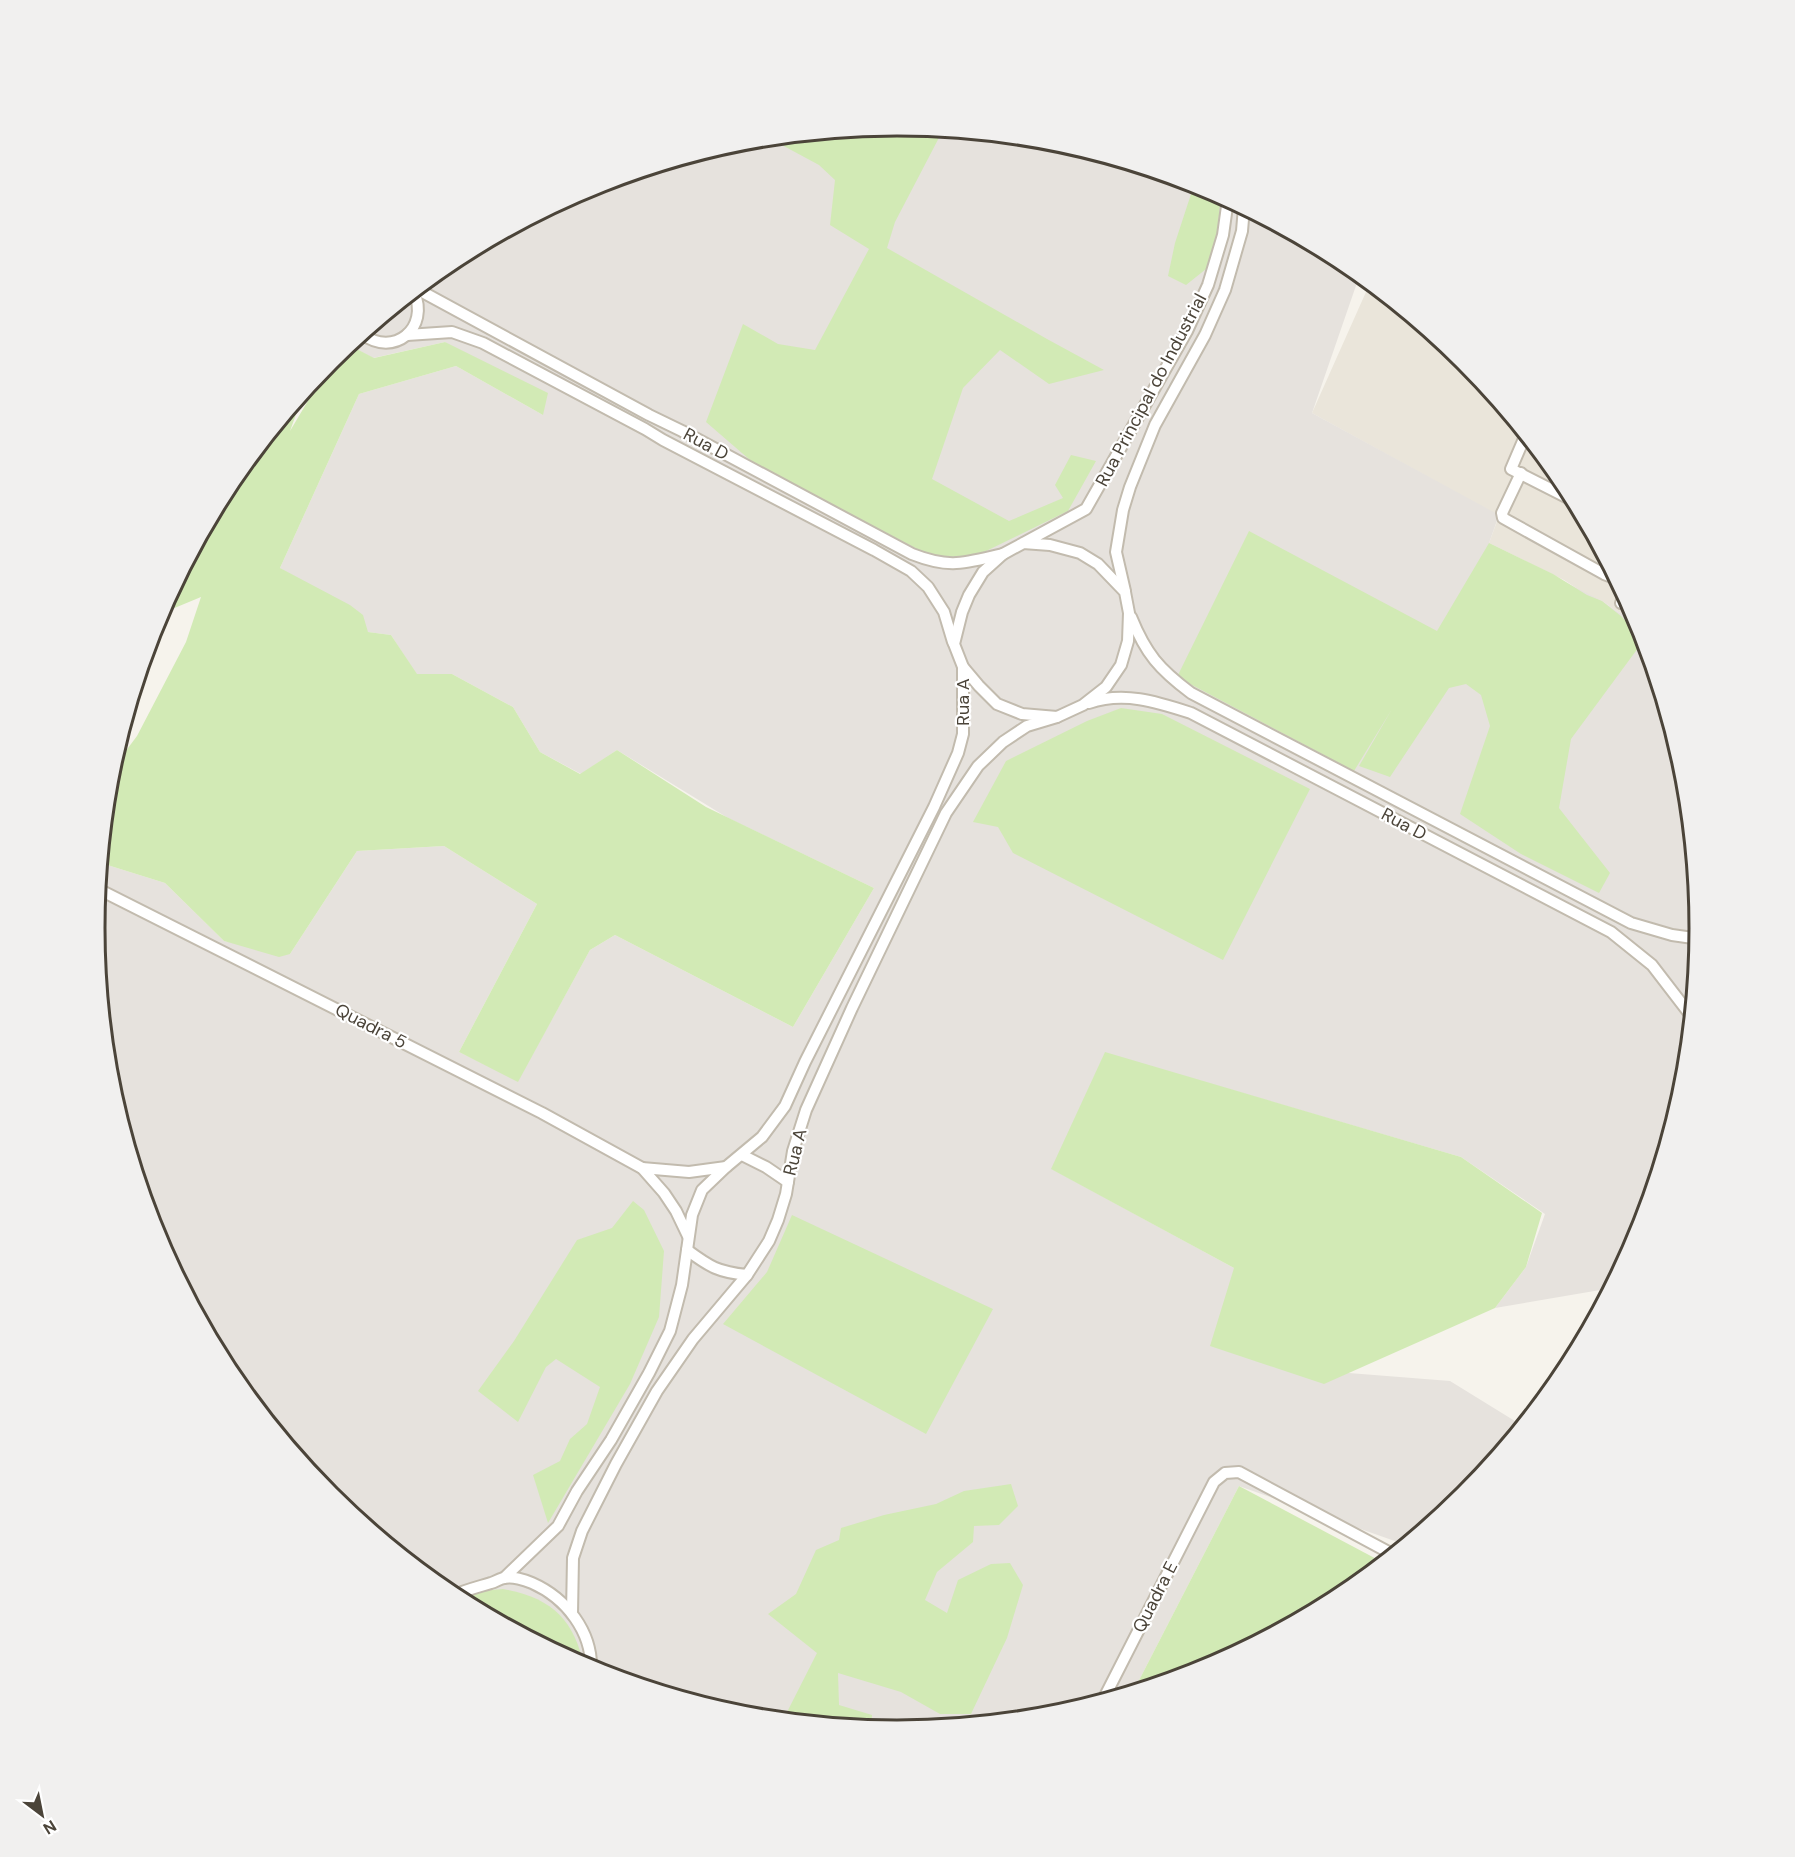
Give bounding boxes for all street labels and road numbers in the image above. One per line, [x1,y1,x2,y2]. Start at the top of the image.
street label: Rua Principal do Industrial [1090,289,1212,491]
street label: Rua D [679,422,733,466]
street label: Rua A [951,678,975,726]
street label: Rua D [1377,802,1431,846]
street label: Quadra 5 [331,998,411,1054]
street label: Rua A [778,1126,812,1178]
street label: Quadra E [1127,1557,1183,1637]

